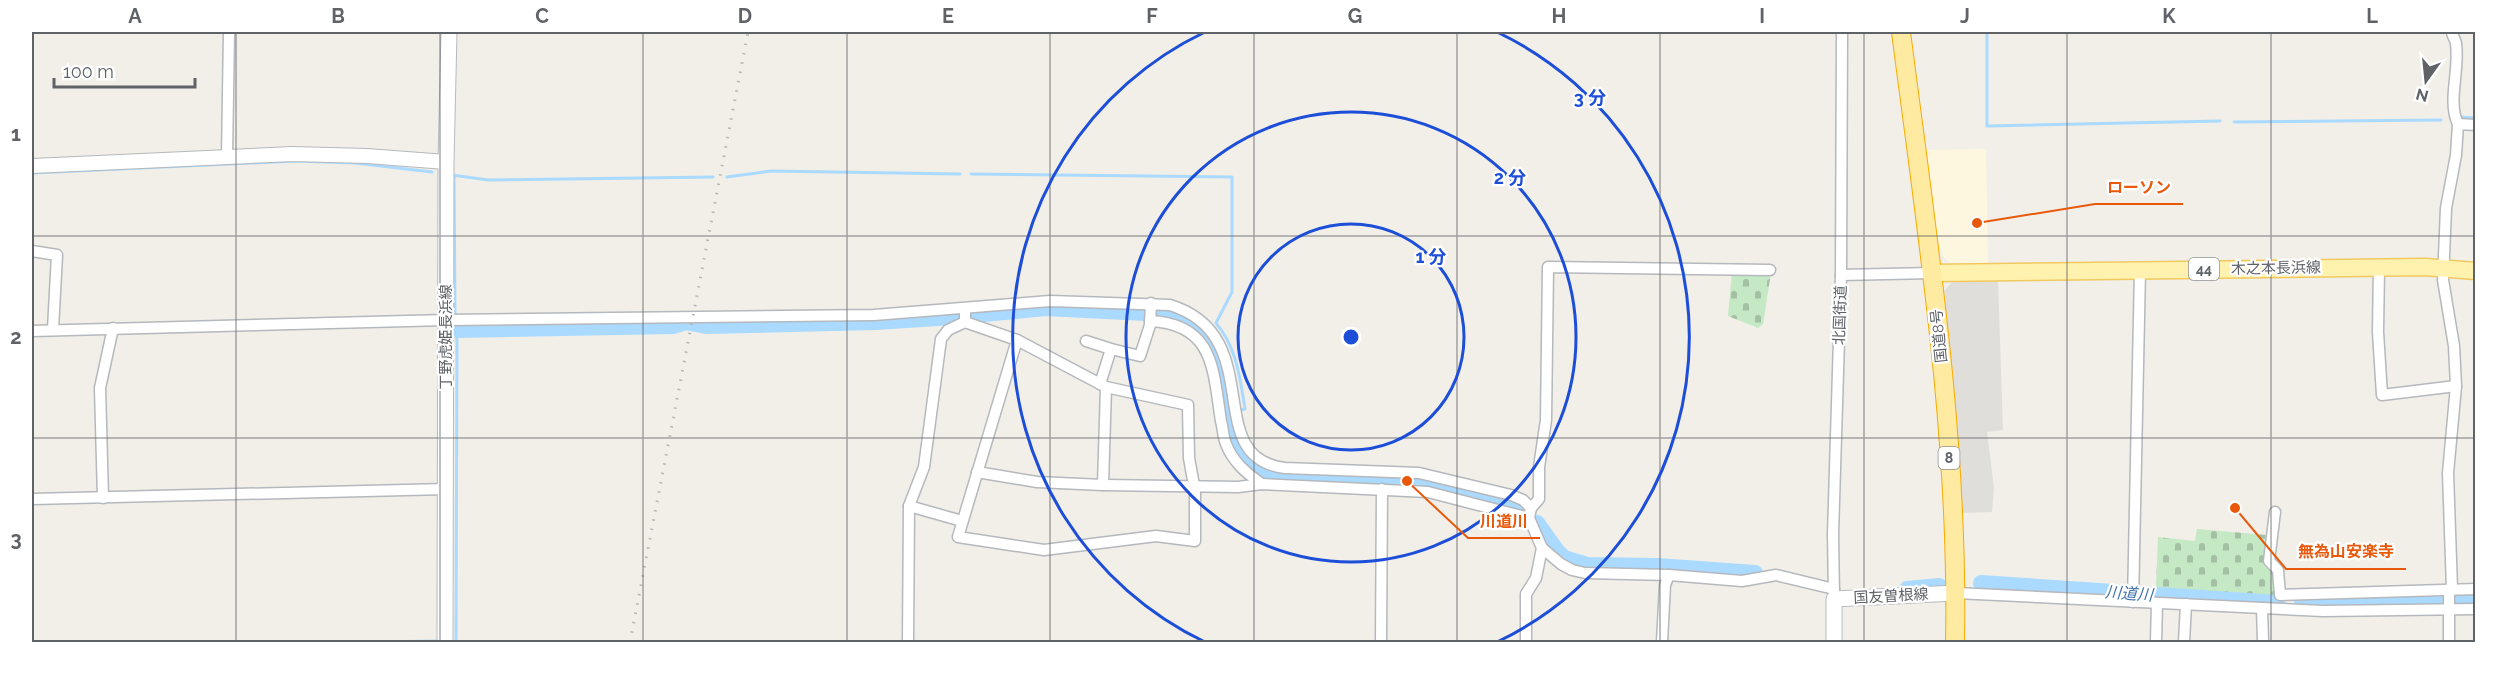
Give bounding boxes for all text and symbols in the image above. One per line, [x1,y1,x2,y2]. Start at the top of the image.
text: A [128,4,142,28]
text: B [331,4,345,28]
text: C [535,4,549,28]
text: D [738,4,752,28]
text: E [942,4,954,28]
text: F [1146,4,1158,28]
text: G [1348,4,1362,28]
text: H [1552,4,1566,28]
text: I [1759,4,1765,28]
text: J [1960,4,1970,28]
text: K [2162,4,2176,28]
text: L [2366,4,2378,28]
scale bar [54,51,195,89]
north arrow [2396,51,2456,111]
text: 100 m [63,61,114,82]
text: N [2414,84,2431,106]
text: 3 分 [1574,87,1606,108]
text: 1 [11,122,21,146]
text: 2 分 [1494,167,1526,188]
callout: ローソン [2095,170,2183,204]
text: ローソン [2107,178,2171,197]
text: 1 分 [1415,246,1447,267]
road number: 44 [2189,258,2219,280]
street label: 木之本長浜線 [2231,258,2321,278]
street label: 丁野虎姫長浜線 [437,284,455,390]
street label: 北国街道 [1830,285,1850,345]
street label: 国道8号 [1927,308,1951,364]
text: 2 [10,325,22,349]
centre of rings [1341,327,1361,347]
road number: 8 [1938,447,1960,469]
callout: 川道川 [1468,504,1540,538]
text: 川道川 [1480,512,1528,531]
text: 3 [10,527,22,551]
callout: 無為山安楽寺 [2286,535,2406,569]
text: 無為山安楽寺 [2298,542,2394,561]
water label: 川道川 [2104,582,2156,605]
street label: 国友曽根線 [1853,585,1929,607]

